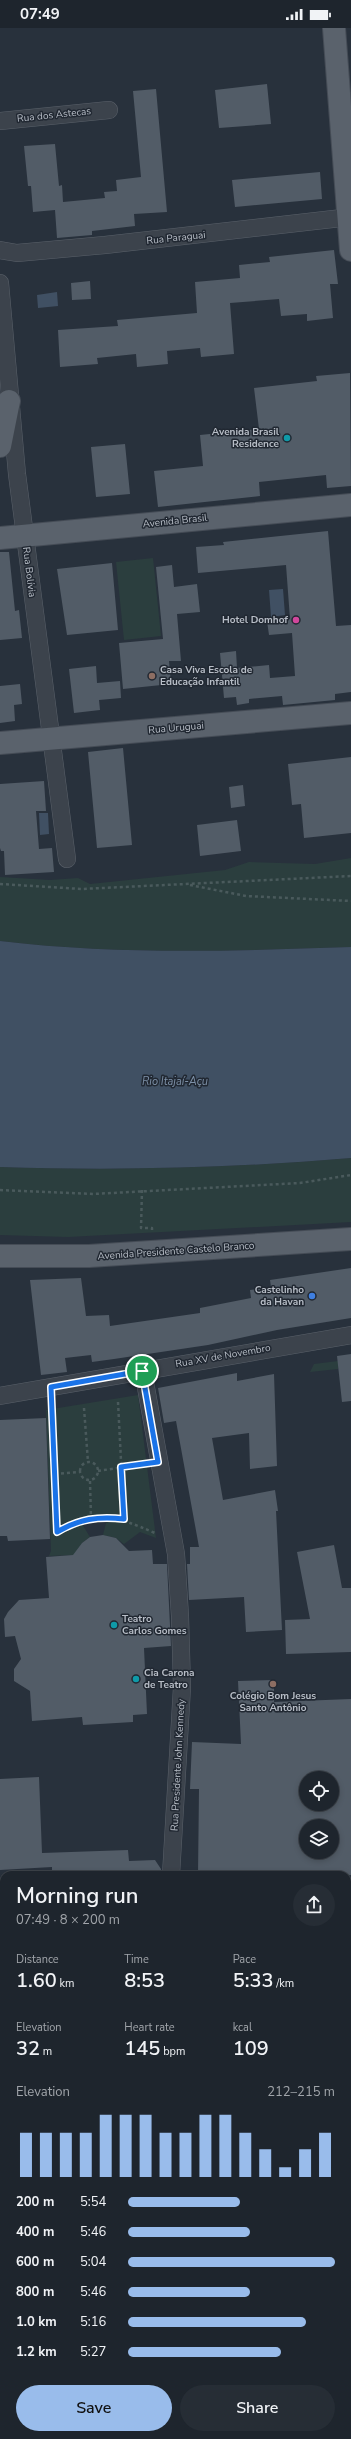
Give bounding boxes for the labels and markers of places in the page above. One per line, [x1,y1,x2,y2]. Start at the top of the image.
place label: Avenida Brasil Residence [212,425,280,451]
marker: Avenida Brasil Residence [282,433,292,443]
place label: Hotel Domhof [222,613,288,627]
marker: Hotel Domhof [291,615,301,625]
place label: Casa Viva Escola de Educação Infantil [160,663,253,689]
marker: Casa Viva Escola de Educação Infantil [147,671,157,681]
place label: Castelinho da Havan [255,1283,304,1309]
marker: Castelinho da Havan [307,1291,317,1301]
pin [125,1354,159,1388]
place label: Teatro Carlos Gomes [122,1612,187,1638]
marker: Teatro Carlos Gomes [109,1620,119,1630]
place label: Cia Carona de Teatro [144,1666,195,1692]
marker: Cia Carona de Teatro [131,1674,141,1684]
marker: Colégio Bom Jesus Santo Antônio [268,1679,278,1689]
place label: Colégio Bom Jesus Santo Antônio [230,1689,316,1715]

